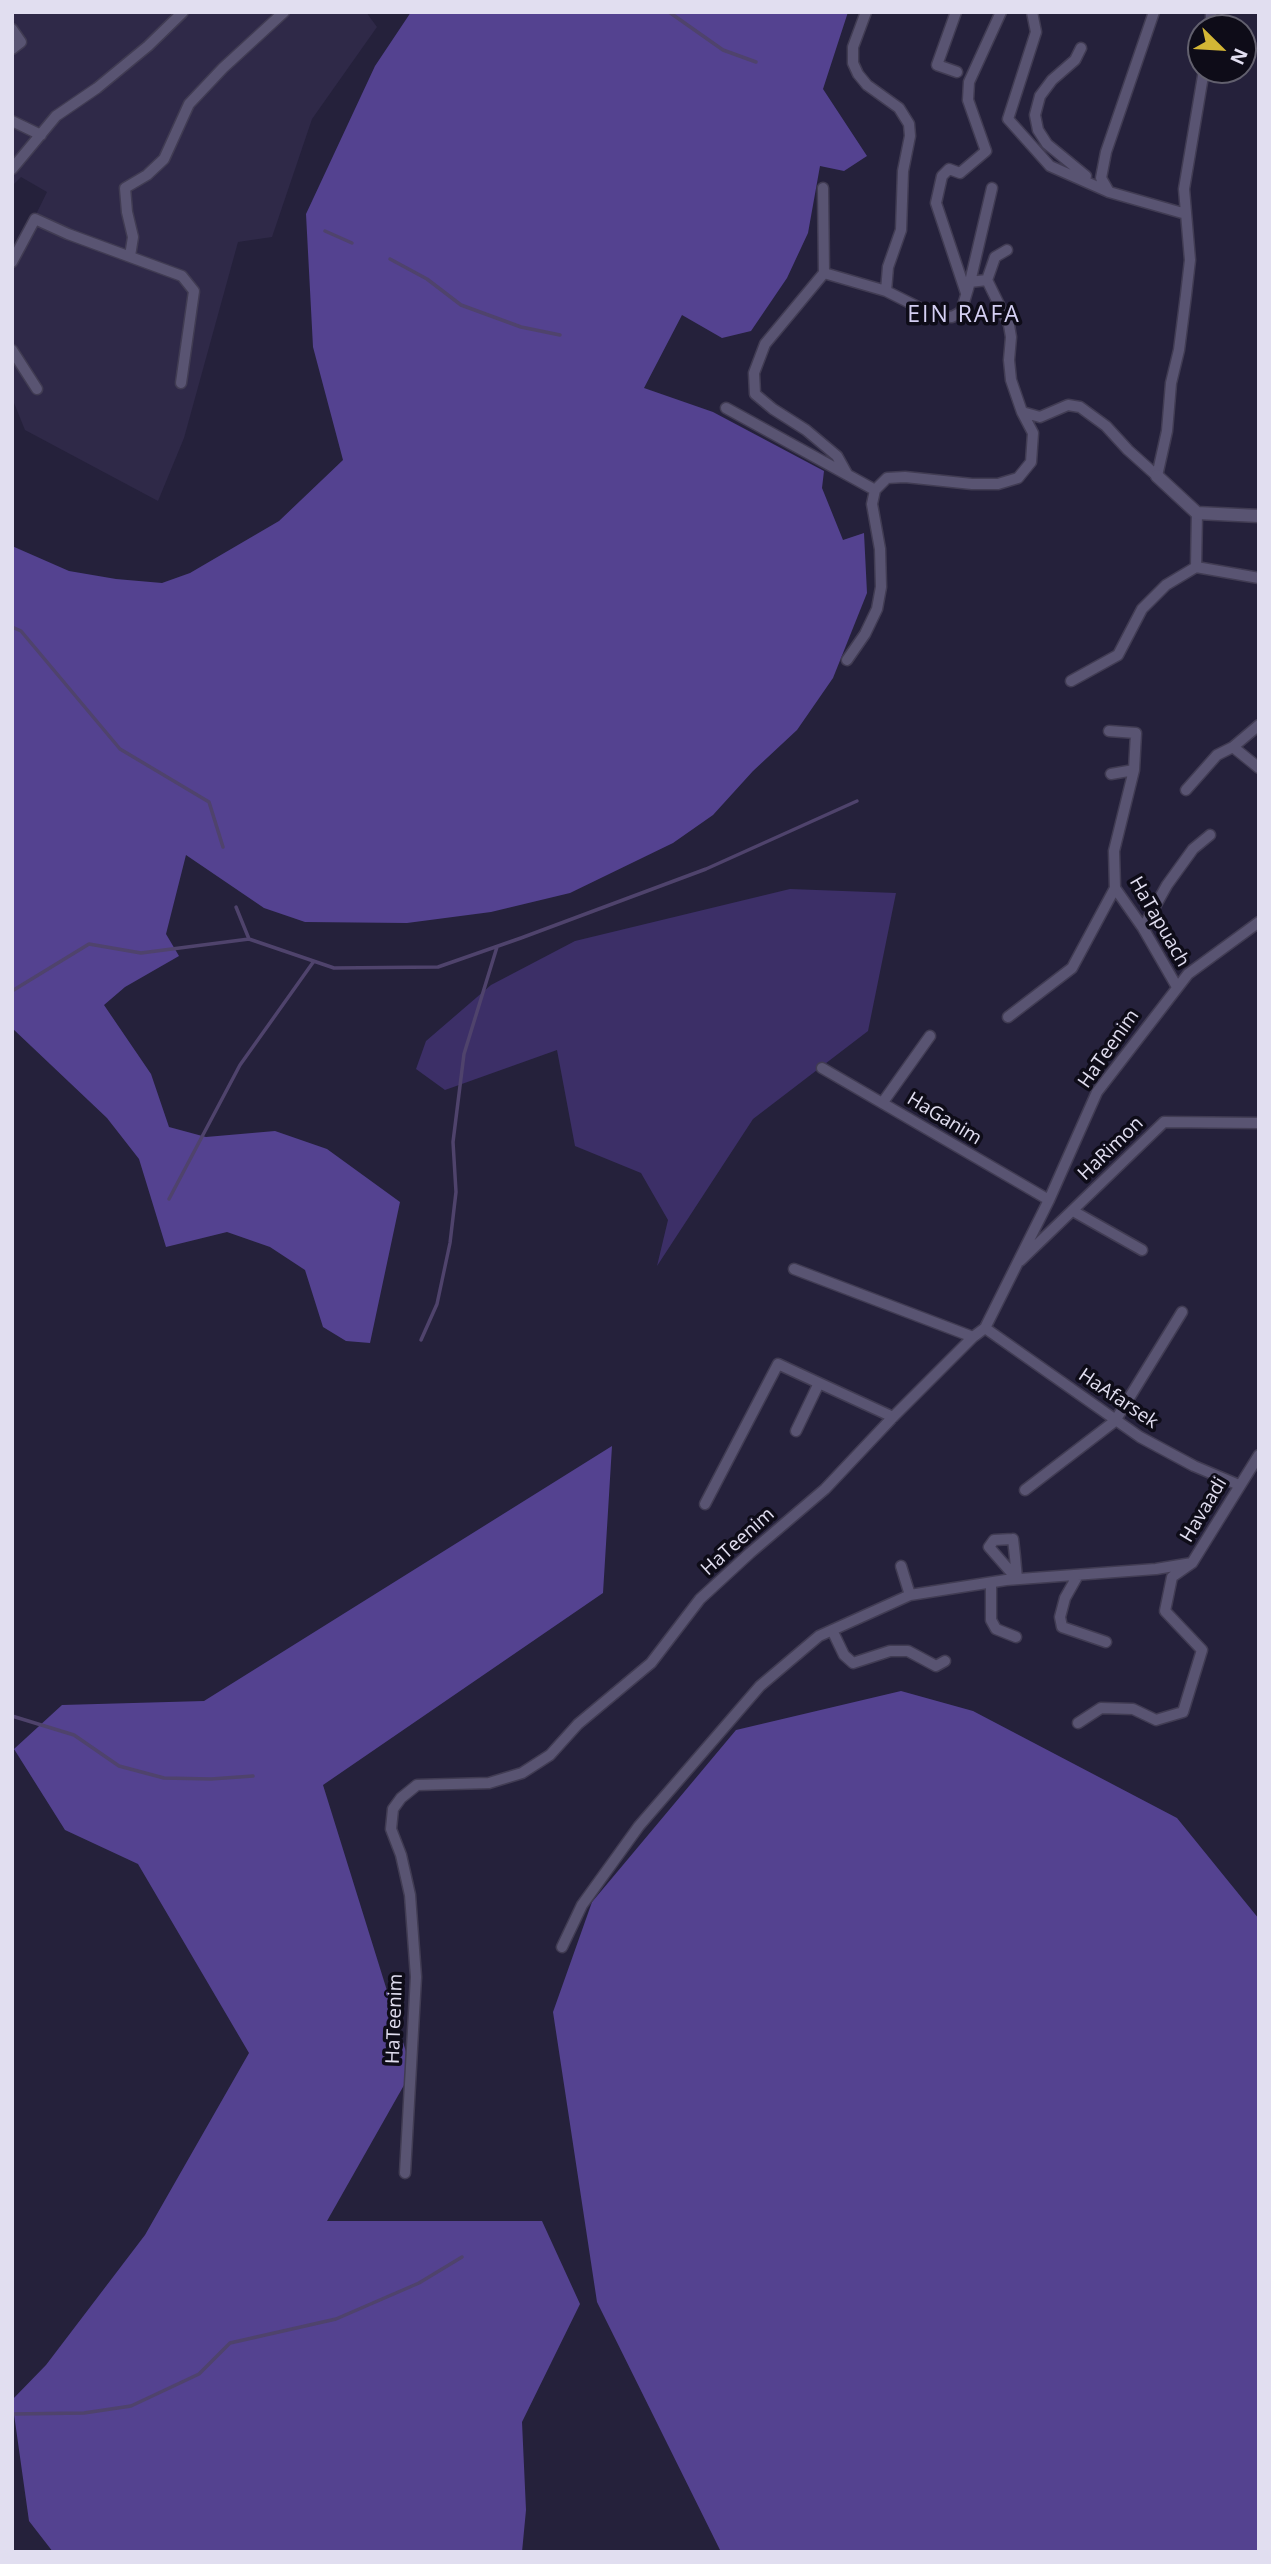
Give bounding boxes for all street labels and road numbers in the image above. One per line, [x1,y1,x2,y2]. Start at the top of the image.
street label: HaTapuach [1124,873,1194,971]
street label: HaTeenim [1074,1005,1144,1093]
street label: HaGanim [903,1088,985,1150]
street label: HaRimon [1074,1112,1148,1186]
street label: HaAfarsek [1074,1364,1162,1434]
street label: Havaadi [1176,1473,1232,1547]
street label: HaTeenim [697,1503,779,1581]
street label: HaTeenim [382,1973,408,2065]

